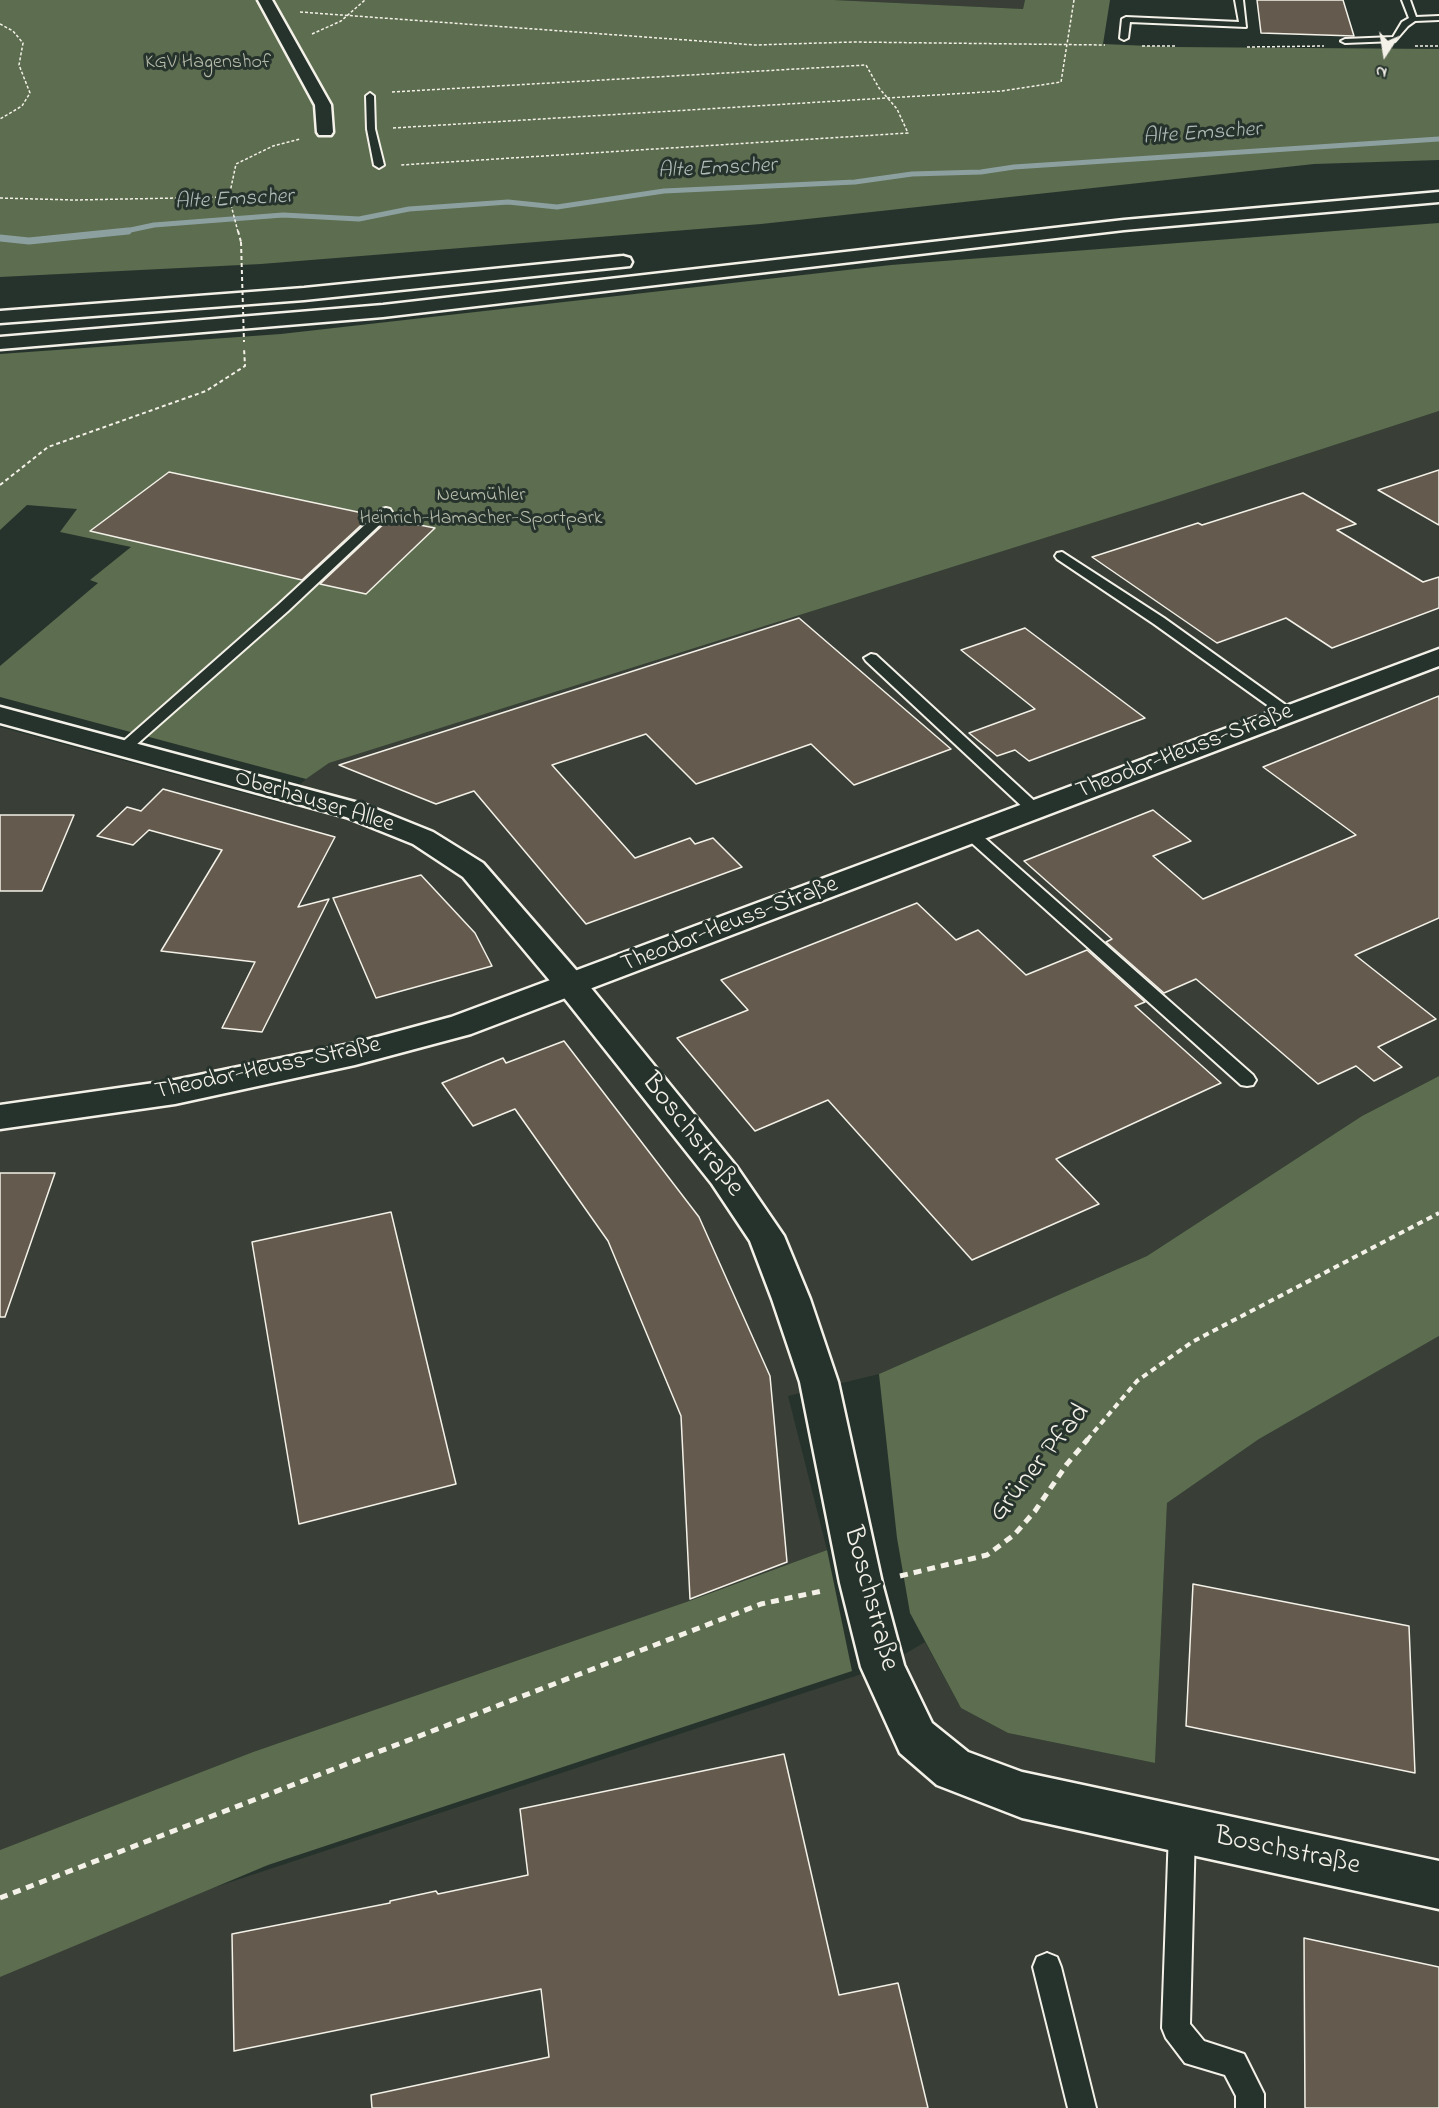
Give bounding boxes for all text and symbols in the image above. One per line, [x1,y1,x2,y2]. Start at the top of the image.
north arrow [1355,24,1415,84]
park label: KGV Hagenshof [145,52,271,76]
text: N [1373,59,1389,84]
water label: Alte Emscher [1142,118,1262,152]
water label: Alte Emscher [657,154,777,186]
water label: Alte Emscher [174,185,294,217]
park label: Neumühler Heinrich-Hamacher-Sportpark [359,485,603,532]
street label: Theodor-Heuss-Straße [1073,698,1297,808]
street label: Oberhauser Allee [231,765,397,841]
street label: Theodor-Heuss-Straße [618,871,842,981]
street label: Theodor-Heuss-Straße [153,1032,383,1108]
street label: Boschstraße [632,1067,750,1205]
street label: Grüner Pfad [983,1398,1099,1530]
street label: Boschstraße [834,1523,904,1675]
street label: Boschstraße [1211,1821,1363,1885]

